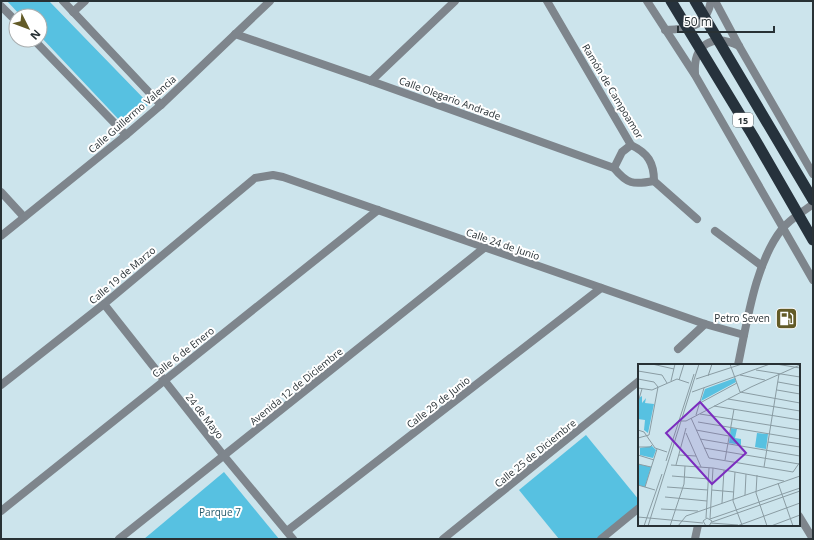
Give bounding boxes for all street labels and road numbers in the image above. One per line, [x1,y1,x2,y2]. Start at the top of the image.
street label: Ramón de Campoamor [579,41,647,141]
street label: Calle Guillermo Valencia [85,72,179,156]
street label: Calle Olegario Andrade [397,73,503,123]
road number: 15 [733,113,753,127]
street label: Calle 24 de Junio [464,225,542,263]
street label: Calle 19 de Marzo [86,243,158,307]
street label: Calle 6 de Enero [149,323,217,381]
street label: Avenida 12 de Diciembre [247,344,346,428]
street label: Calle 29 de Junio [403,373,473,431]
street label: 24 de Mayo [183,390,227,442]
street label: Calle 25 de Diciembre [491,415,579,490]

